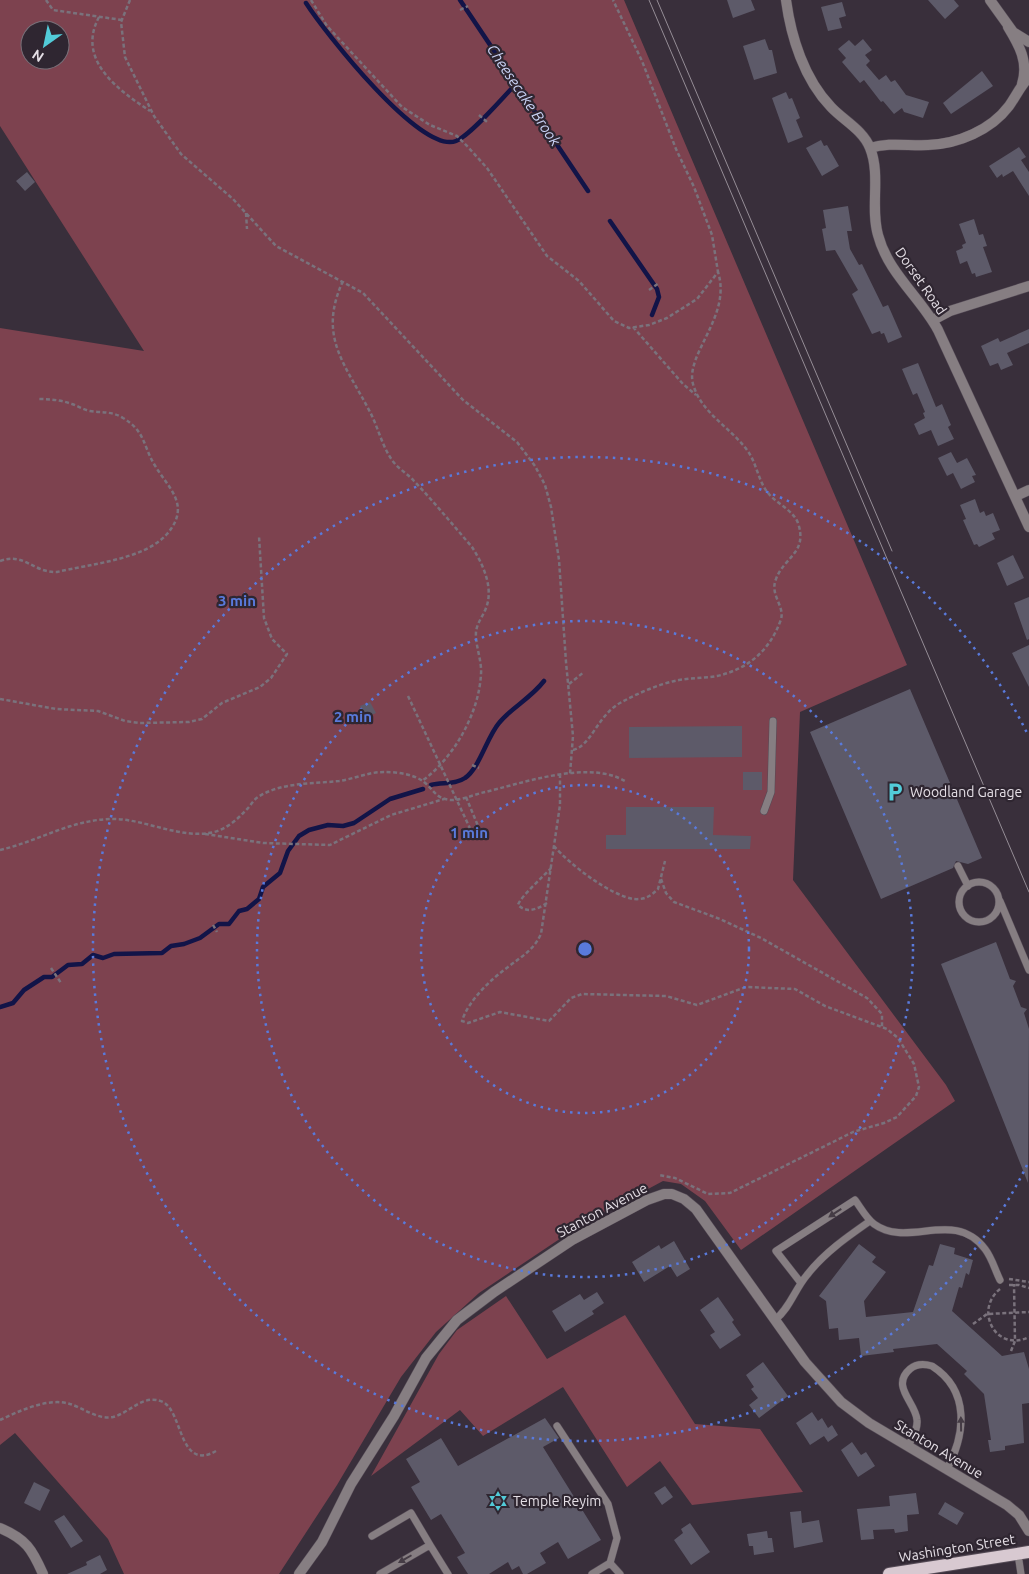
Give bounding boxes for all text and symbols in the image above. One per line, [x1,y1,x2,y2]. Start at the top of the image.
north arrow [20,20,70,70]
water label: Cheesecake Brook [484,41,564,149]
text: N [29,46,47,65]
street label: Dorset Road [892,244,950,318]
text: 3 min [218,592,256,609]
text: 2 min [334,708,372,725]
parking icon: Woodland Garage [884,781,906,803]
place label: Woodland Garage [910,784,1022,800]
text: 1 min [450,824,488,841]
centre of rings [576,940,594,958]
street label: Stanton Avenue [554,1179,650,1241]
one-way arrow [829,1208,842,1218]
one-way arrow [957,1415,965,1431]
street label: Stanton Avenue [892,1416,986,1482]
synagogue icon: Temple Reyim [487,1490,509,1512]
place label: Temple Reyim [513,1493,601,1509]
street label: Washington Street [898,1531,1017,1565]
one-way arrow [398,1555,411,1564]

